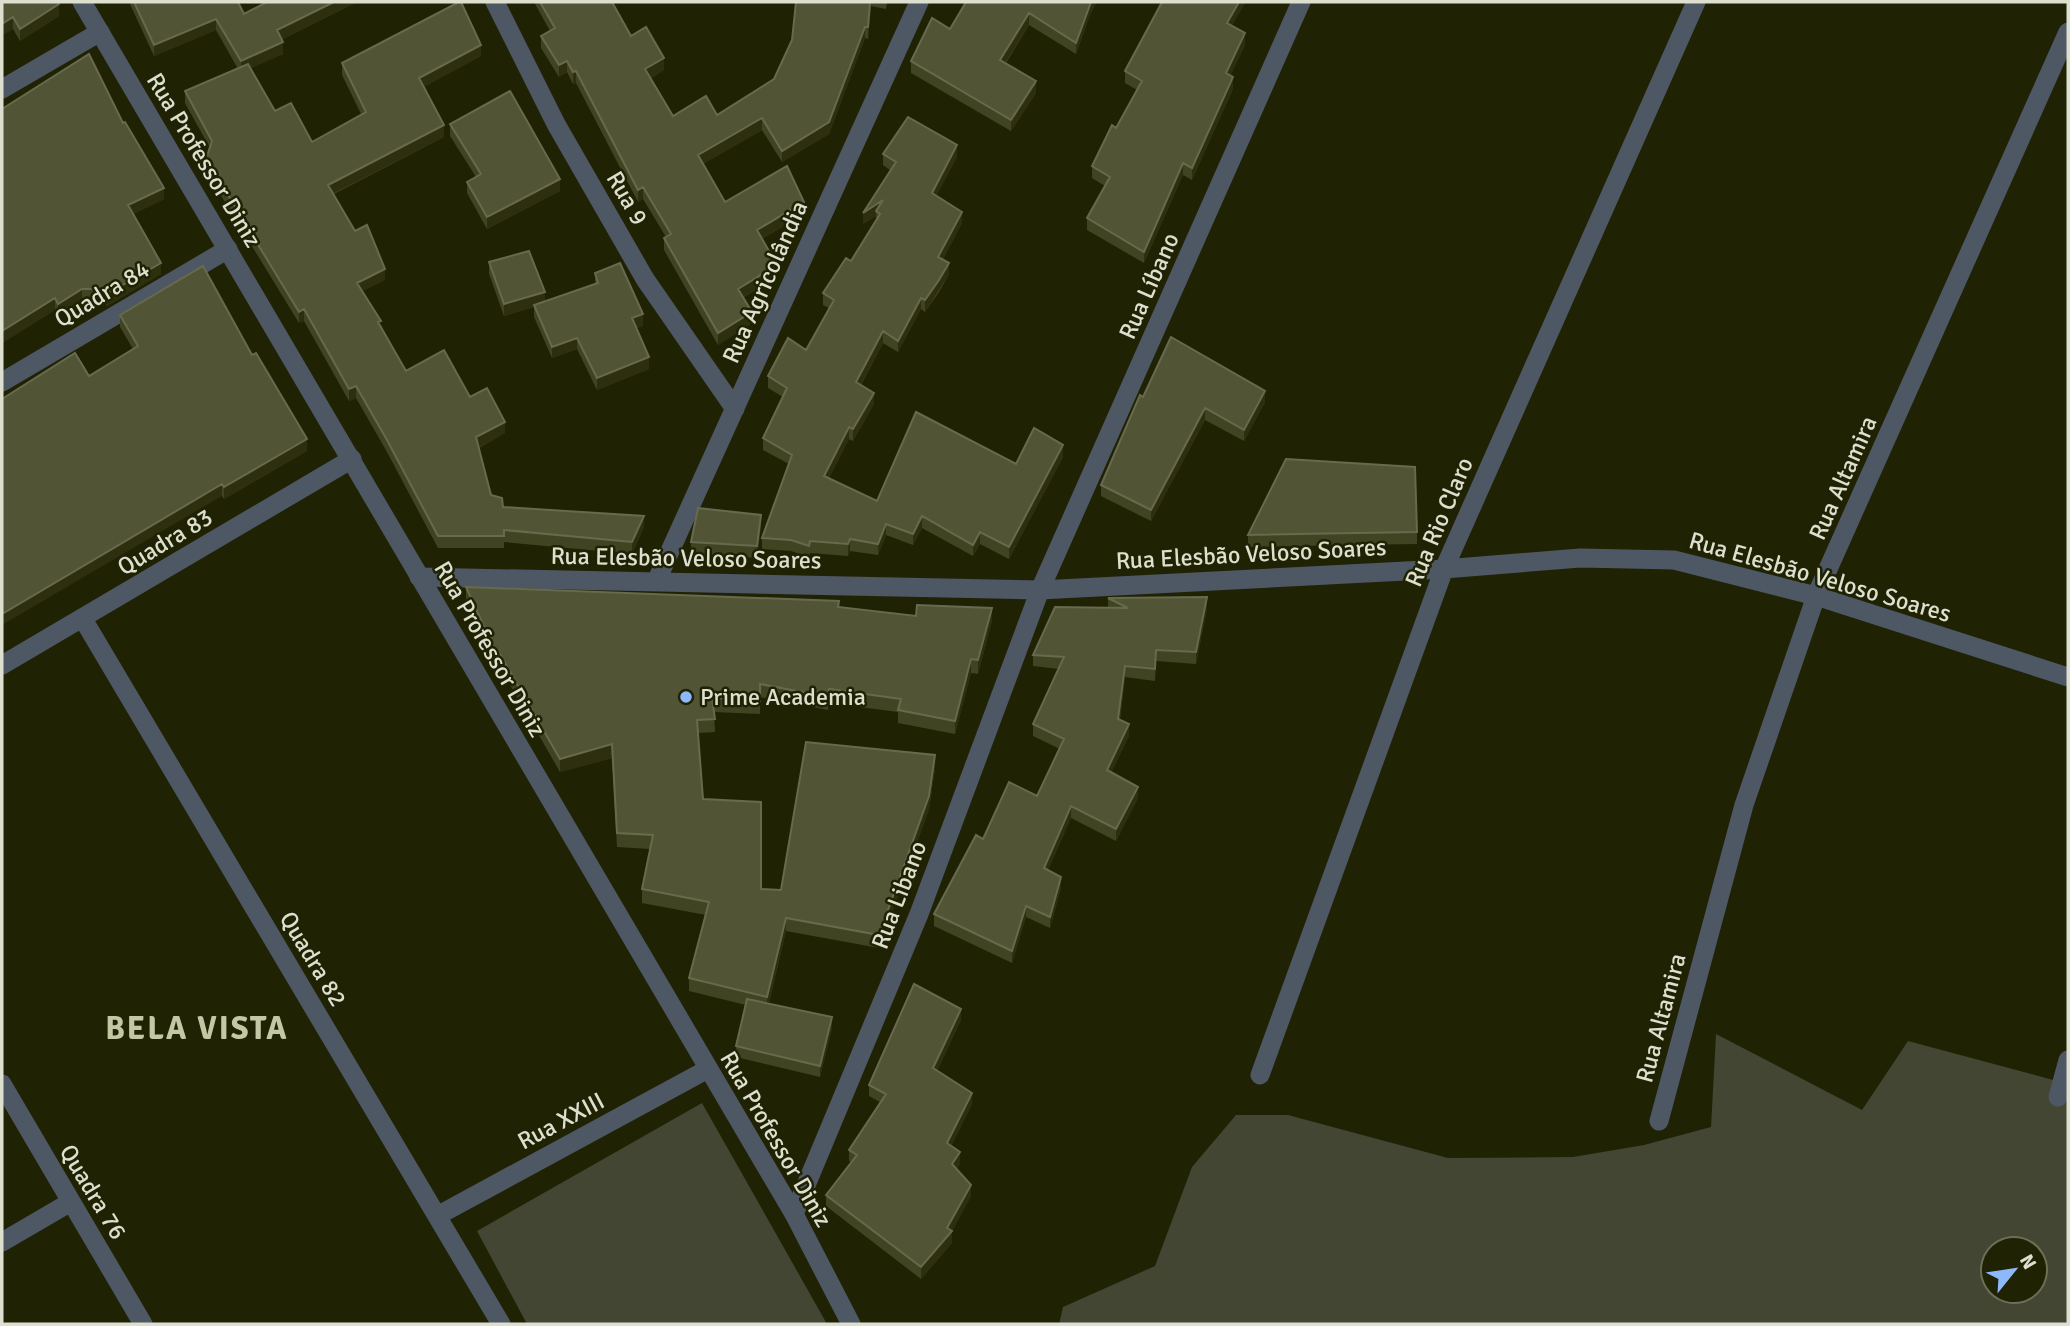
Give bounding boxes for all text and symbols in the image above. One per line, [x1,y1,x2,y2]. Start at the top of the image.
street label: Rua Professor Diniz [140,67,268,253]
street label: Rua 9 [600,166,654,230]
street label: Rua Agricolândia [716,196,814,368]
street label: Rua Líbano [1112,228,1186,344]
street label: Quadra 84 [49,254,155,334]
street label: Rua Altamira [1802,411,1884,545]
street label: Rua Rio Claro [1398,453,1480,591]
street label: Quadra 83 [112,502,218,582]
street label: Rua Elesbão Veloso Soares [1686,525,1954,629]
street label: Rua Elesbão Veloso Soares [1115,532,1387,576]
street label: Rua Elesbão Veloso Soares [550,541,822,575]
street label: Rua Professor Diniz [427,556,553,742]
place label: Prime Academia [700,682,866,712]
marker: Prime Academia [678,689,694,705]
street label: Rua Libano [865,837,933,953]
street label: Quadra 82 [273,906,353,1012]
street label: Rua Altamira [1629,950,1693,1086]
district label: BELA VISTA [105,1009,289,1048]
street label: Rua Professor Diniz [713,1046,839,1232]
street label: Rua XXIII [513,1086,609,1156]
street label: Quadra 76 [53,1139,133,1245]
north arrow [1979,1235,2049,1305]
text: N [2014,1250,2042,1274]

